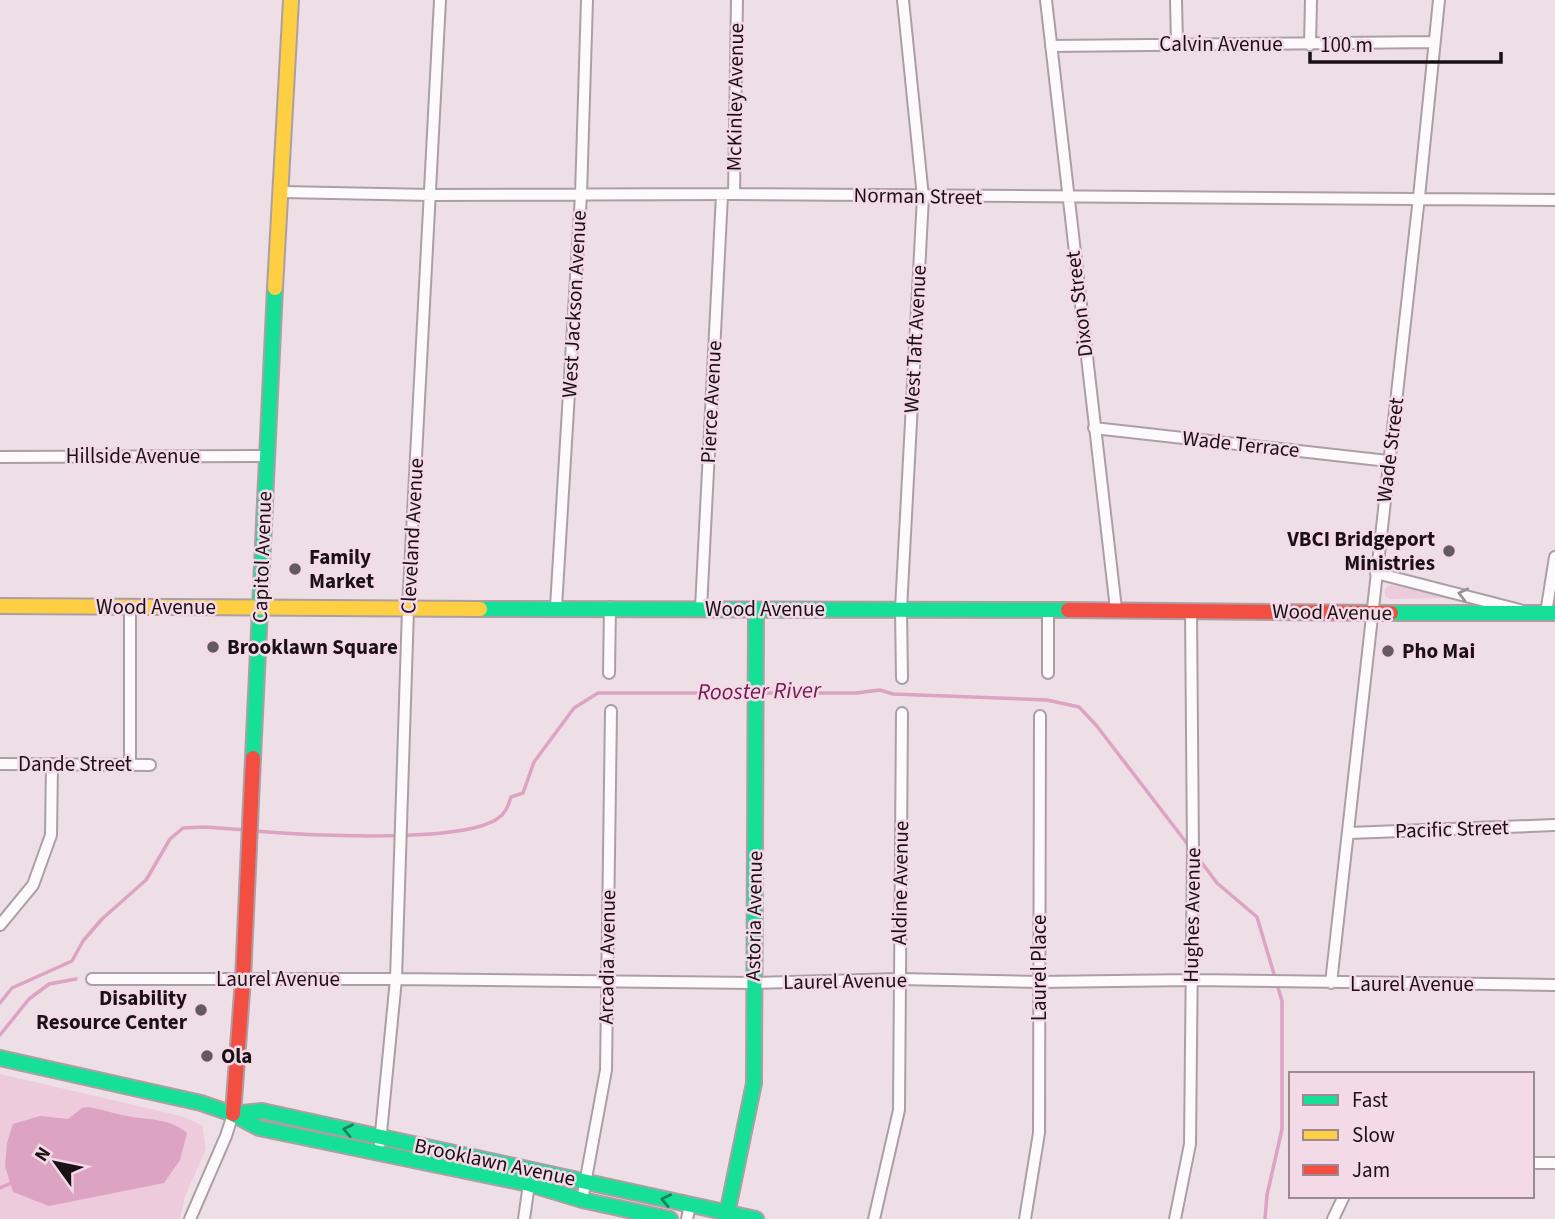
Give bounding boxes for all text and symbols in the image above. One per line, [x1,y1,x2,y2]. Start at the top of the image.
scale bar [1310,21,1501,65]
street label: McKinley Avenue [719,23,751,171]
street label: Calvin Avenue [1159,29,1283,59]
text: 100 m [1320,30,1373,60]
street label: Norman Street [853,180,983,212]
street label: West Jackson Avenue [554,209,594,399]
street label: Dixon Street [1058,249,1100,359]
street label: West Taft Avenue [896,264,934,414]
street label: Pierce Avenue [693,340,729,464]
street label: Wade Street [1369,396,1411,504]
street label: Wade Terrace [1181,423,1301,465]
street label: Hillside Avenue [66,441,200,471]
street label: Cleveland Avenue [393,457,431,615]
street label: Capitol Avenue [245,491,279,623]
place label: VBCI Bridgeport Ministries [1286,524,1435,578]
place label: Family Market [309,542,374,596]
marker: VBCI Bridgeport Ministries [1441,543,1457,559]
marker: Family Market [287,561,303,577]
one-way arrow [1458,588,1470,602]
street label: Wood Avenue [96,592,216,622]
street label: Wood Avenue [705,594,825,624]
street label: Wood Avenue [1272,596,1392,628]
place label: Brooklawn Square [227,632,398,662]
place label: Pho Mai [1402,636,1475,666]
marker: Brooklawn Square [205,639,221,655]
marker: Pho Mai [1380,643,1396,659]
water label: Rooster River [697,673,822,709]
street label: Dande Street [18,749,132,779]
street label: Pacific Street [1395,812,1509,846]
street label: Aldine Avenue [884,821,916,945]
street label: Hughes Avenue [1176,847,1208,983]
street label: Astoria Avenue [738,851,770,981]
street label: Arcadia Avenue [591,889,623,1025]
street label: Laurel Place [1024,915,1054,1021]
street label: Laurel Avenue [216,964,340,994]
street label: Laurel Avenue [783,965,907,997]
street label: Laurel Avenue [1350,969,1474,999]
place label: Disability Resource Center [36,983,188,1037]
marker: Disability Resource Center [193,1002,209,1018]
place label: Ola [221,1041,252,1071]
marker: Ola [199,1048,215,1064]
legend [1289,1072,1534,1198]
text: Fast [1352,1085,1388,1115]
text: Slow [1352,1120,1395,1150]
one-way arrow [342,1124,354,1139]
north arrow [21,1128,91,1198]
street label: Brooklawn Avenue [412,1130,578,1194]
text: N [28,1142,58,1167]
text: Jam [1352,1155,1390,1185]
one-way arrow [660,1193,672,1208]

